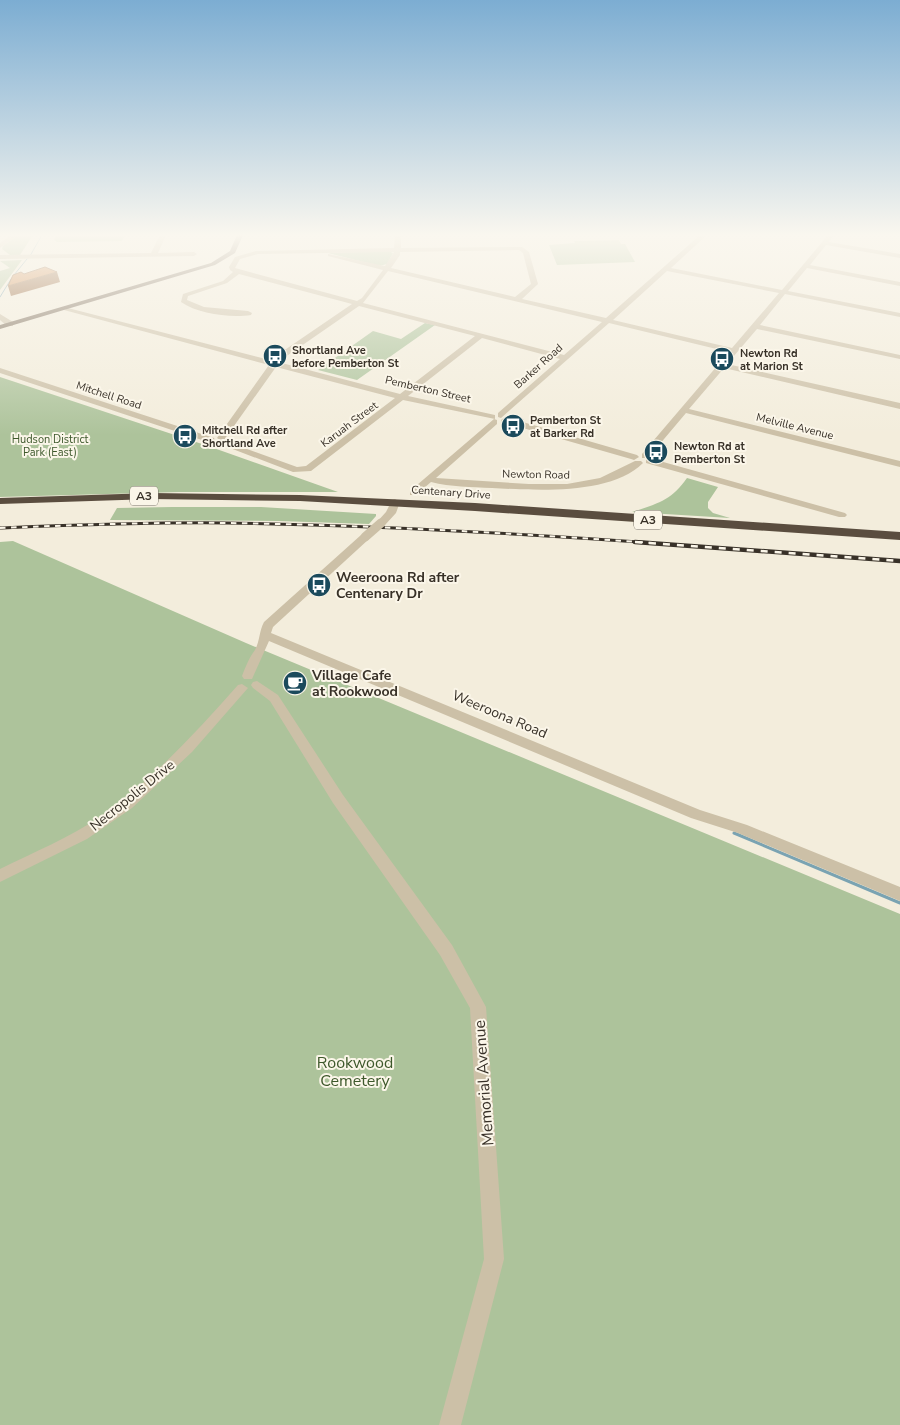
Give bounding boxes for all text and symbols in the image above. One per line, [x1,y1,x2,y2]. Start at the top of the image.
street label: Barker Road [511,340,566,392]
bus stop icon: Shortland Ave before Pemberton St [262,343,288,369]
place label: Shortland Ave before Pemberton St [292,343,399,371]
bus stop icon: Newton Rd at Marion St [709,346,735,372]
place label: Newton Rd at Marion St [740,346,804,374]
street label: Pemberton Street [384,372,472,407]
street label: Mitchell Road [74,378,143,413]
street label: Karuah Street [318,398,381,451]
street label: Melville Avenue [755,410,835,443]
bus stop icon: Pemberton St at Barker Rd [500,413,526,439]
place label: Pemberton St at Barker Rd [530,413,601,441]
bus stop icon: Mitchell Rd after Shortland Ave [172,423,198,449]
place label: Mitchell Rd after Shortland Ave [202,423,288,451]
park label: Hudson District Park (East) [12,432,88,460]
bus stop icon: Newton Rd at Pemberton St [643,439,669,465]
place label: Newton Rd at Pemberton St [674,439,746,467]
street label: Newton Road [502,466,570,483]
street label: Centenary Drive [411,482,491,503]
road number: A3 [130,486,158,506]
road number: A3 [634,510,662,530]
place label: Weeroona Rd after Centenary Dr [336,568,460,603]
bus stop icon: Weeroona Rd after Centenary Dr [306,572,332,598]
place label: Village Cafe at Rookwood [311,666,398,701]
cafe icon: Village Cafe at Rookwood [282,670,308,696]
street label: Weeroona Road [449,686,550,743]
street label: Necropolis Drive [86,755,179,835]
street label: Memorial Avenue [469,1019,499,1147]
park label: Rookwood Cemetery [317,1052,393,1092]

